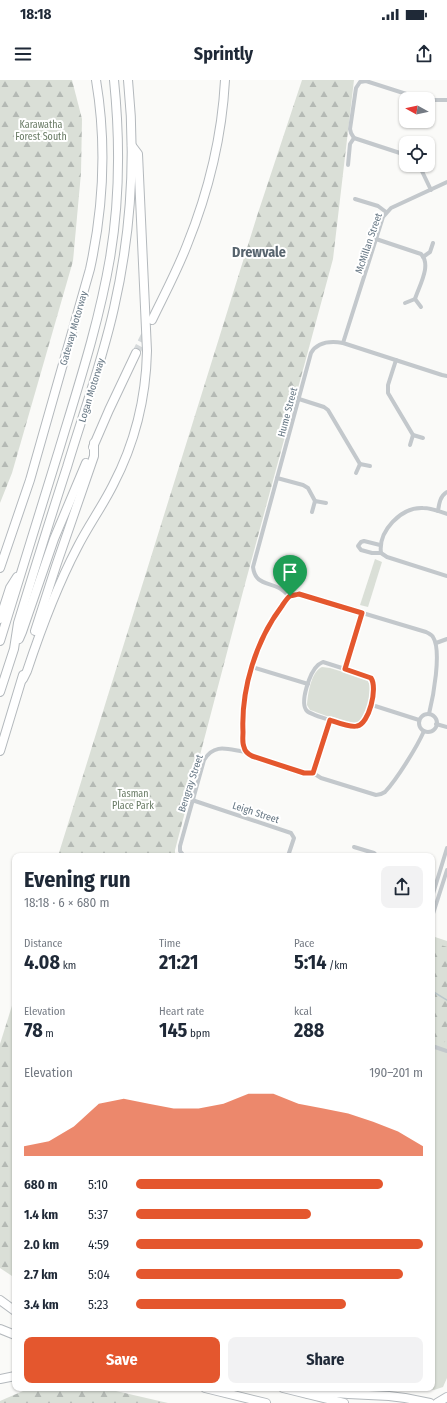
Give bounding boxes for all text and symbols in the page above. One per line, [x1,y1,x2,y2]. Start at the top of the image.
text: 18:18 [20,5,51,23]
icon: menu [12,43,34,65]
text: Sprintly [194,43,253,65]
icon: share [413,43,435,65]
north arrow [399,92,435,128]
map controls [399,92,435,172]
park label: Karawatha Forest South [15,119,67,143]
button: locate [399,136,435,172]
street label: McMillan Street [353,211,385,275]
district label: Drewvale [232,244,286,261]
street label: Gateway Motorway [58,289,90,367]
street label: Logan Motorway [77,356,108,424]
street label: Hume Street [276,385,301,438]
pin [273,555,307,596]
icon: arrive [279,561,301,583]
street label: Bengray Street [176,752,206,814]
park label: Tasman Place Park [112,788,154,812]
street label: Leigh Street [231,800,281,826]
text: Evening run [24,866,131,893]
button: share [381,866,423,908]
text: 18:18 · 6 × 680 m [24,895,109,910]
text: Distance [24,937,63,950]
text: Time [159,937,181,950]
text: Pace [294,937,315,950]
text: 4.08 [24,950,60,974]
text: 21:21 [159,950,198,974]
text: 5:14 [294,950,326,974]
text: km [60,959,76,972]
text: /km [326,959,348,972]
text: Elevation [24,1005,65,1018]
text: Heart rate [159,1005,204,1018]
text: kcal [294,1005,312,1018]
text: 78 [24,1018,43,1042]
text: 145 [159,1018,187,1042]
text: 288 [294,1018,324,1042]
text: m [43,1027,54,1040]
text: bpm [187,1027,210,1040]
text: Elevation [24,1065,73,1080]
text: 190–201 m [369,1065,423,1080]
text: 680 m [24,1177,57,1192]
text: 5:10 [88,1177,108,1192]
text: 1.4 km [24,1207,58,1222]
text: 5:37 [88,1207,108,1222]
text: 2.0 km [24,1237,59,1252]
text: 4:59 [88,1237,109,1252]
text: 2.7 km [24,1267,58,1282]
text: 5:04 [88,1267,110,1282]
text: 3.4 km [24,1297,59,1312]
text: 5:23 [88,1297,108,1312]
button: Save [24,1337,220,1383]
button: Share [228,1337,423,1383]

